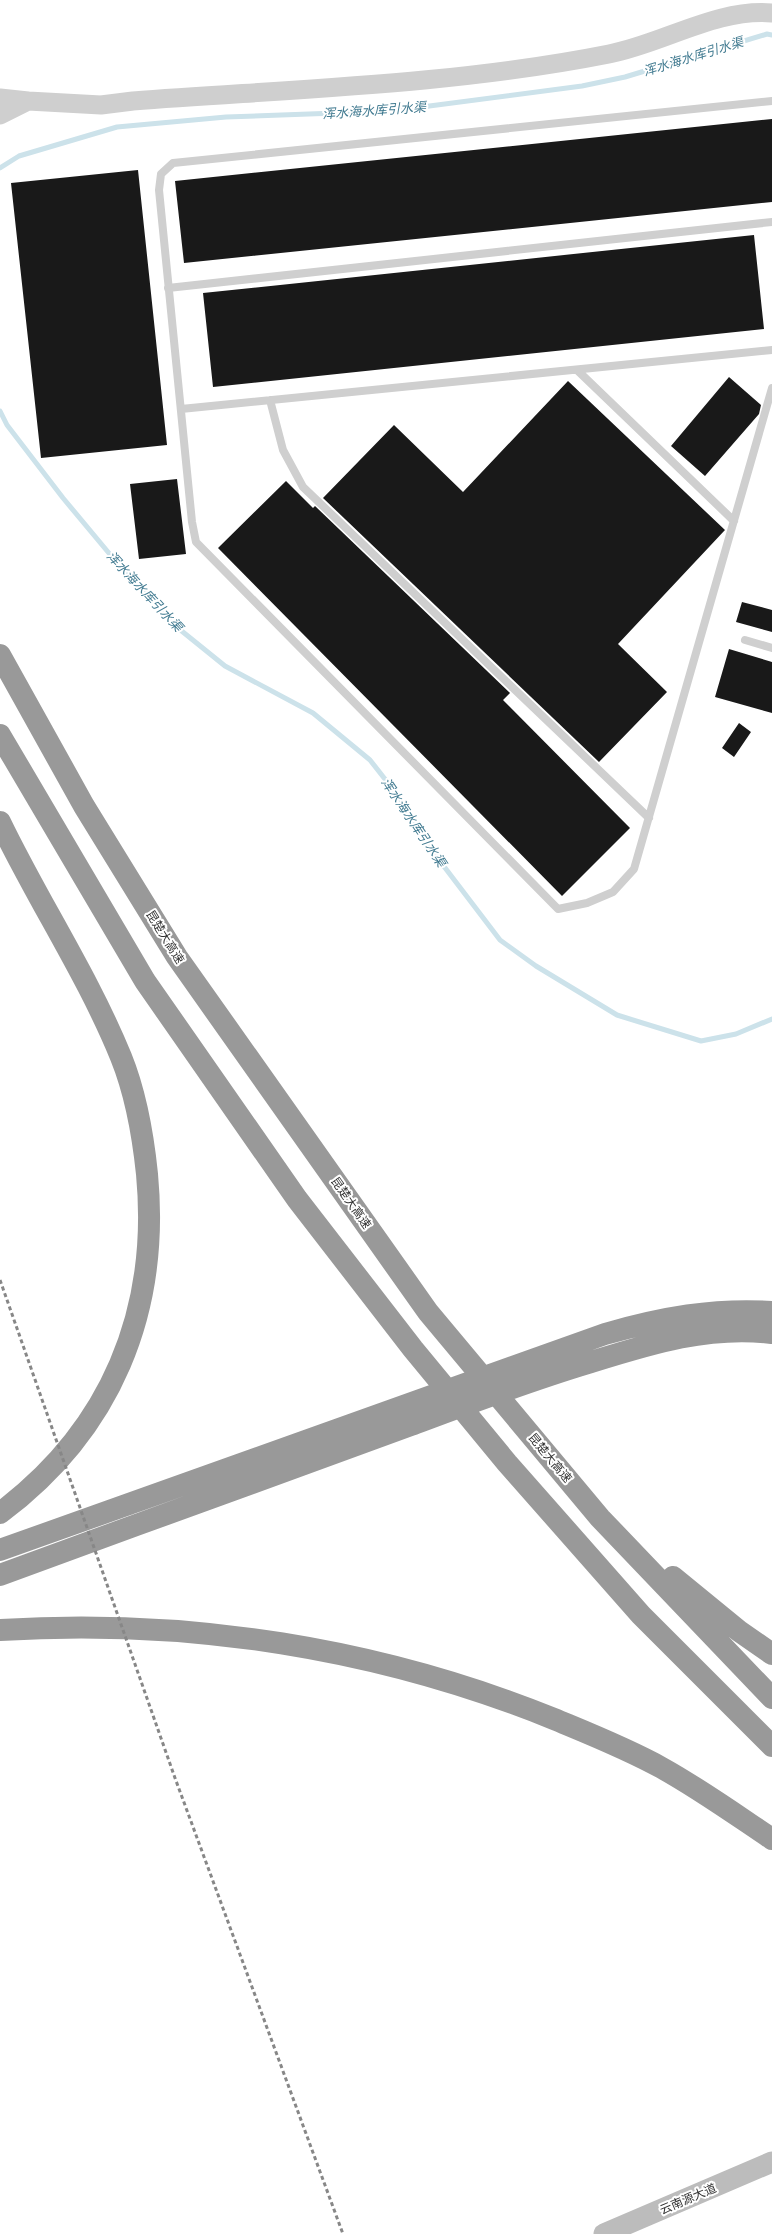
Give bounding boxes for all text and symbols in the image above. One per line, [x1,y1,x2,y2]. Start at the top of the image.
water label: 浑水海水库引水渠 [641,34,747,79]
water label: 浑水海水库引水渠 [322,99,428,122]
water label: 浑水海水库引水渠 [104,548,187,636]
water label: 浑水海水库引水渠 [378,775,450,871]
street label: 昆楚大高速 [143,908,187,966]
street label: 昆楚大高速 [328,1174,374,1232]
street label: 昆楚大高速 [525,1431,575,1485]
street label: 云南源大道 [658,2181,718,2217]

